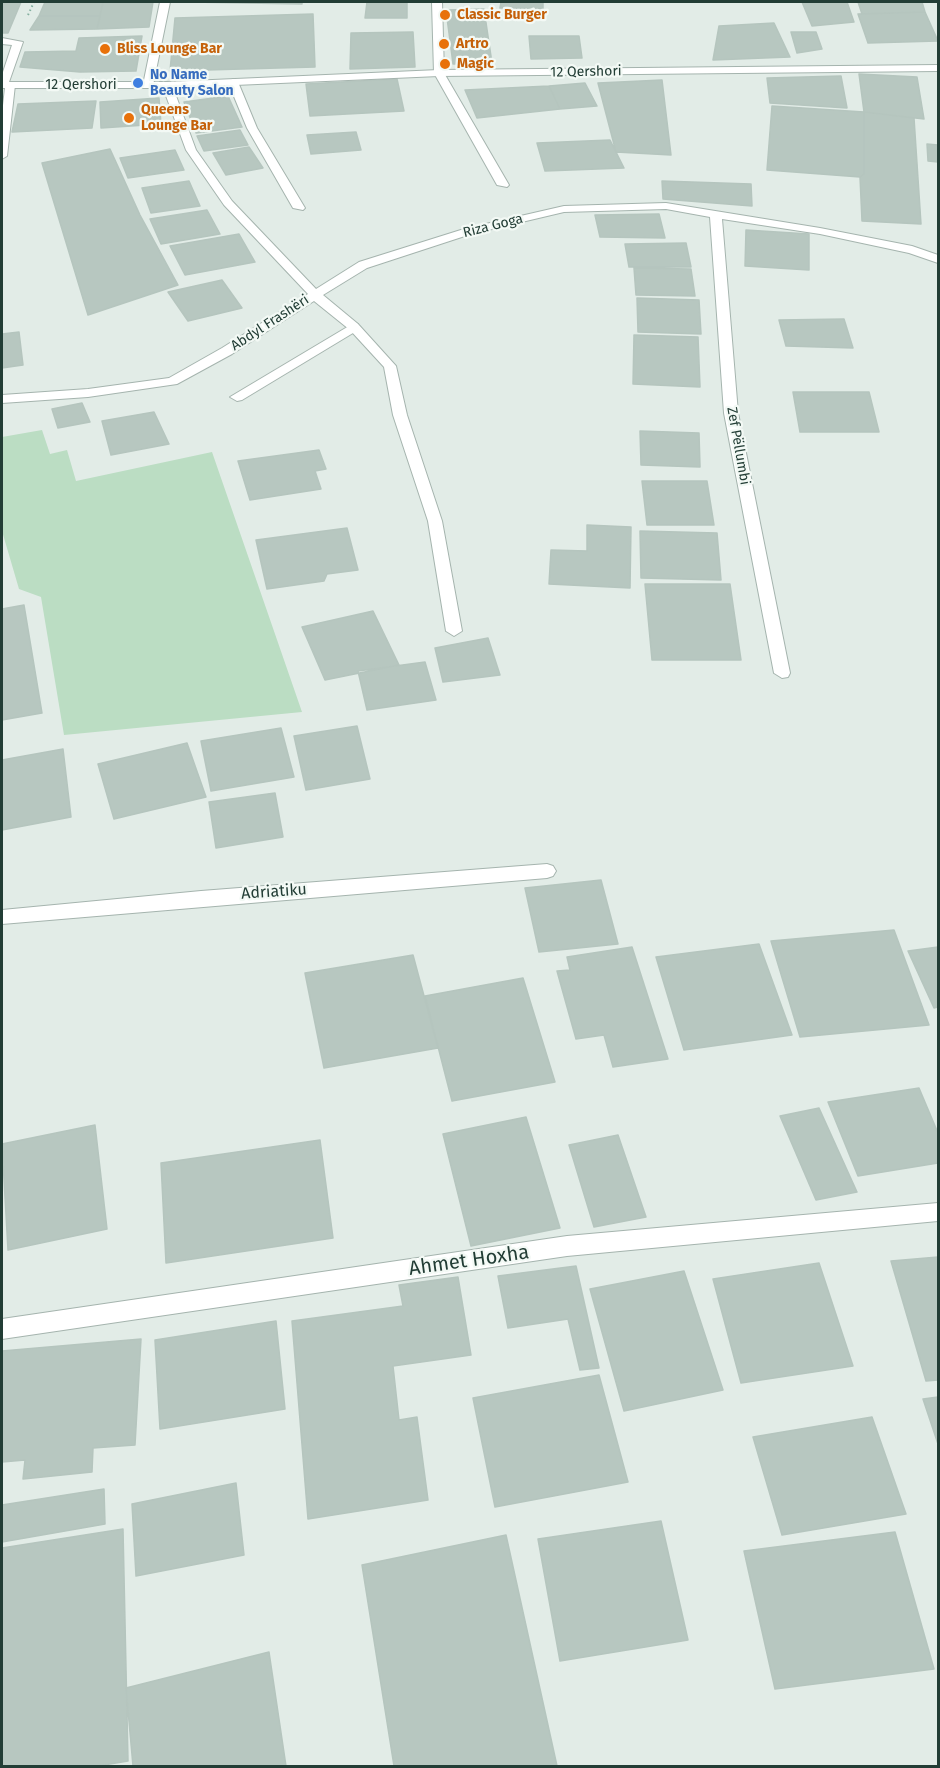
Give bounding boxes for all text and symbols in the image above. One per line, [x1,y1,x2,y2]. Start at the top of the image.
place label: Classic Burger [457,7,547,23]
marker: Classic Burger [438,8,452,22]
place label: Artro [456,36,489,52]
marker: Artro [437,37,451,51]
place label: Bliss Lounge Bar [117,41,222,57]
marker: Bliss Lounge Bar [98,42,112,56]
place label: Magic [457,56,494,72]
marker: Magic [438,57,452,71]
street label: 12 Qershori [550,63,622,81]
place label: No Name Beauty Salon [150,67,234,100]
marker: No Name Beauty Salon [131,76,145,90]
street label: 12 Qershori [45,77,117,93]
place label: Queens Lounge Bar [141,102,212,134]
marker: Queens Lounge Bar [122,111,136,125]
street label: Riza Goga [461,210,525,242]
street label: Abdyl Frashëri [228,291,312,355]
street label: Zef Pëllumbi [723,406,753,486]
street label: Adriatiku [241,880,307,904]
street label: Ahmet Hoxha [407,1241,531,1281]

